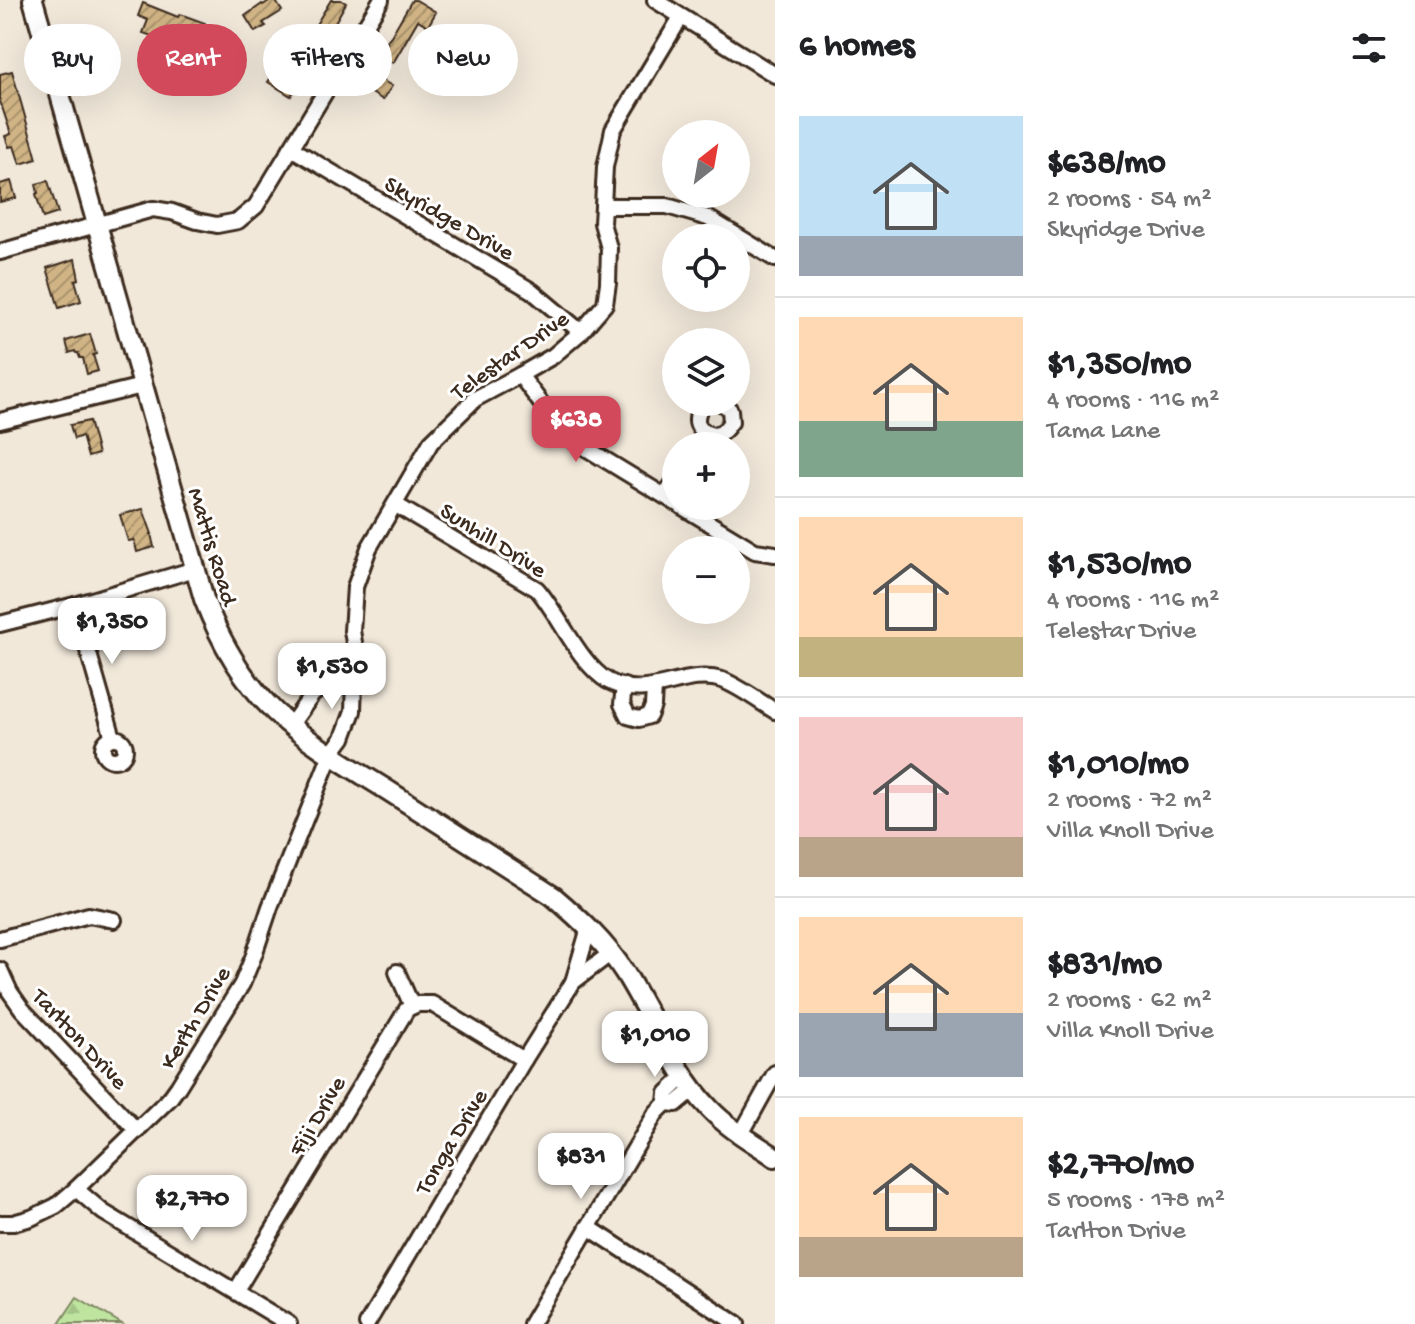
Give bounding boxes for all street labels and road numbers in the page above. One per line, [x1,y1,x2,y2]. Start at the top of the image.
street label: Skyridge Drive [378,171,519,269]
street label: Telestar Drive [445,305,576,409]
street label: Mattis Road [179,485,243,611]
street label: Sunhill Drive [433,498,551,587]
street label: Kerth Drive [155,962,239,1075]
street label: Tarlton Drive [23,982,133,1098]
street label: Fiji Drive [283,1071,354,1163]
street label: Tonga Drive [409,1084,496,1203]

